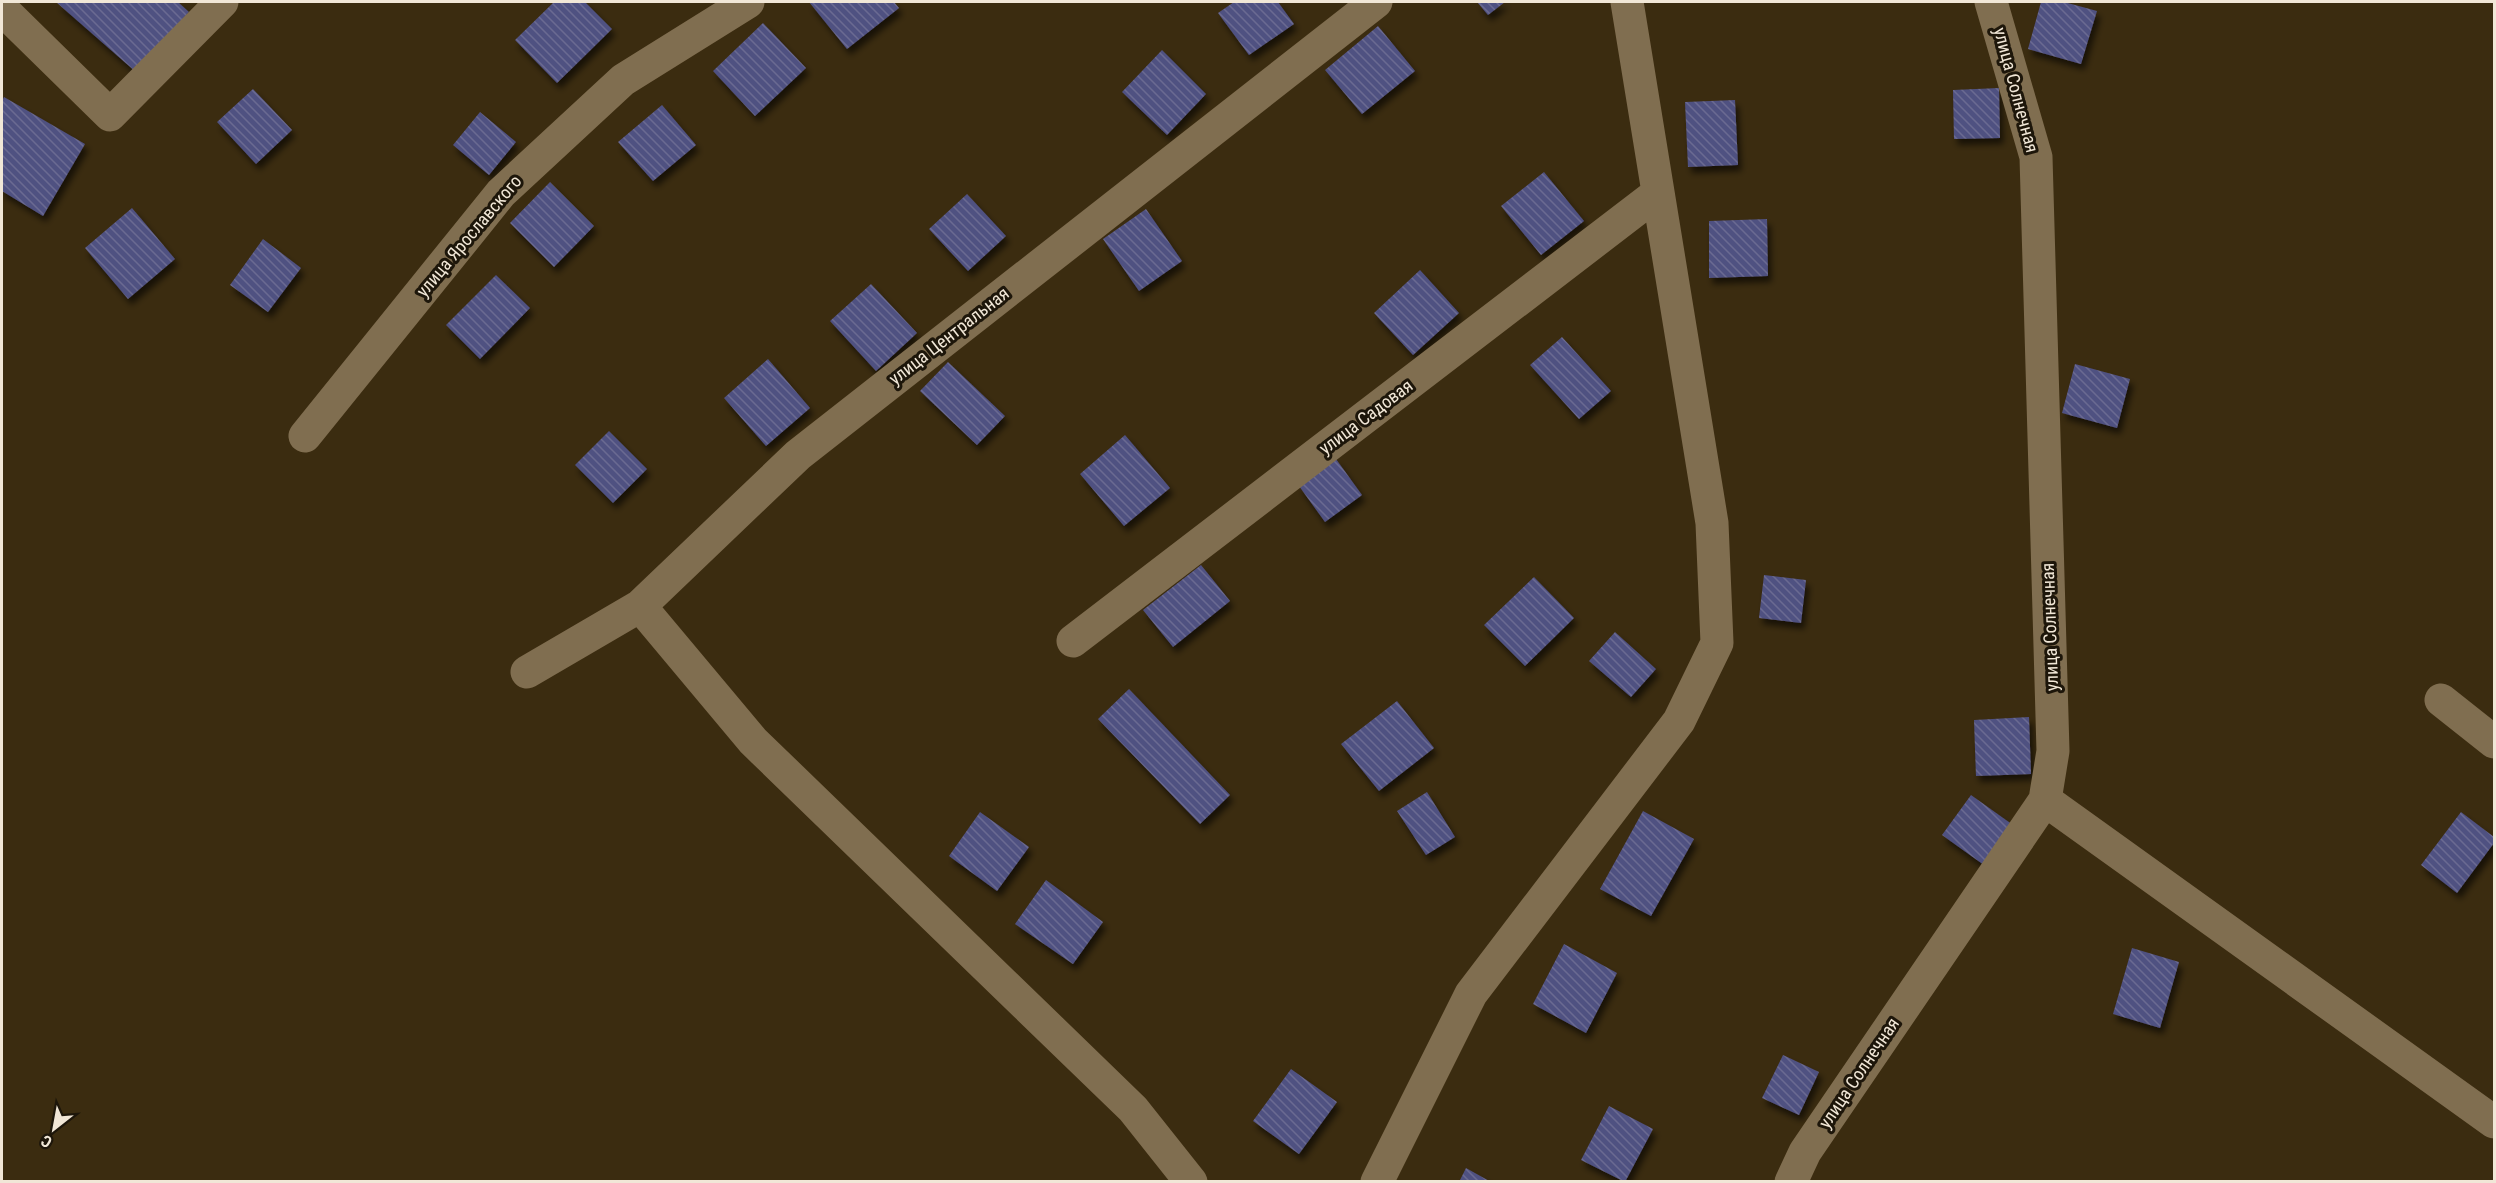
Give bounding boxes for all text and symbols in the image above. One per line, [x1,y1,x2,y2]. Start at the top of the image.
street label: улица Солнечная [1990,25,2043,155]
street label: улица Ярославского [412,171,526,301]
street label: улица Центральная [885,282,1013,389]
street label: улица Садовая [1315,375,1417,459]
street label: улица Солнечная [2037,562,2062,692]
street label: улица Солнечная [1814,1014,1903,1132]
north arrow [24,1099,84,1159]
text: С [38,1131,55,1152]

